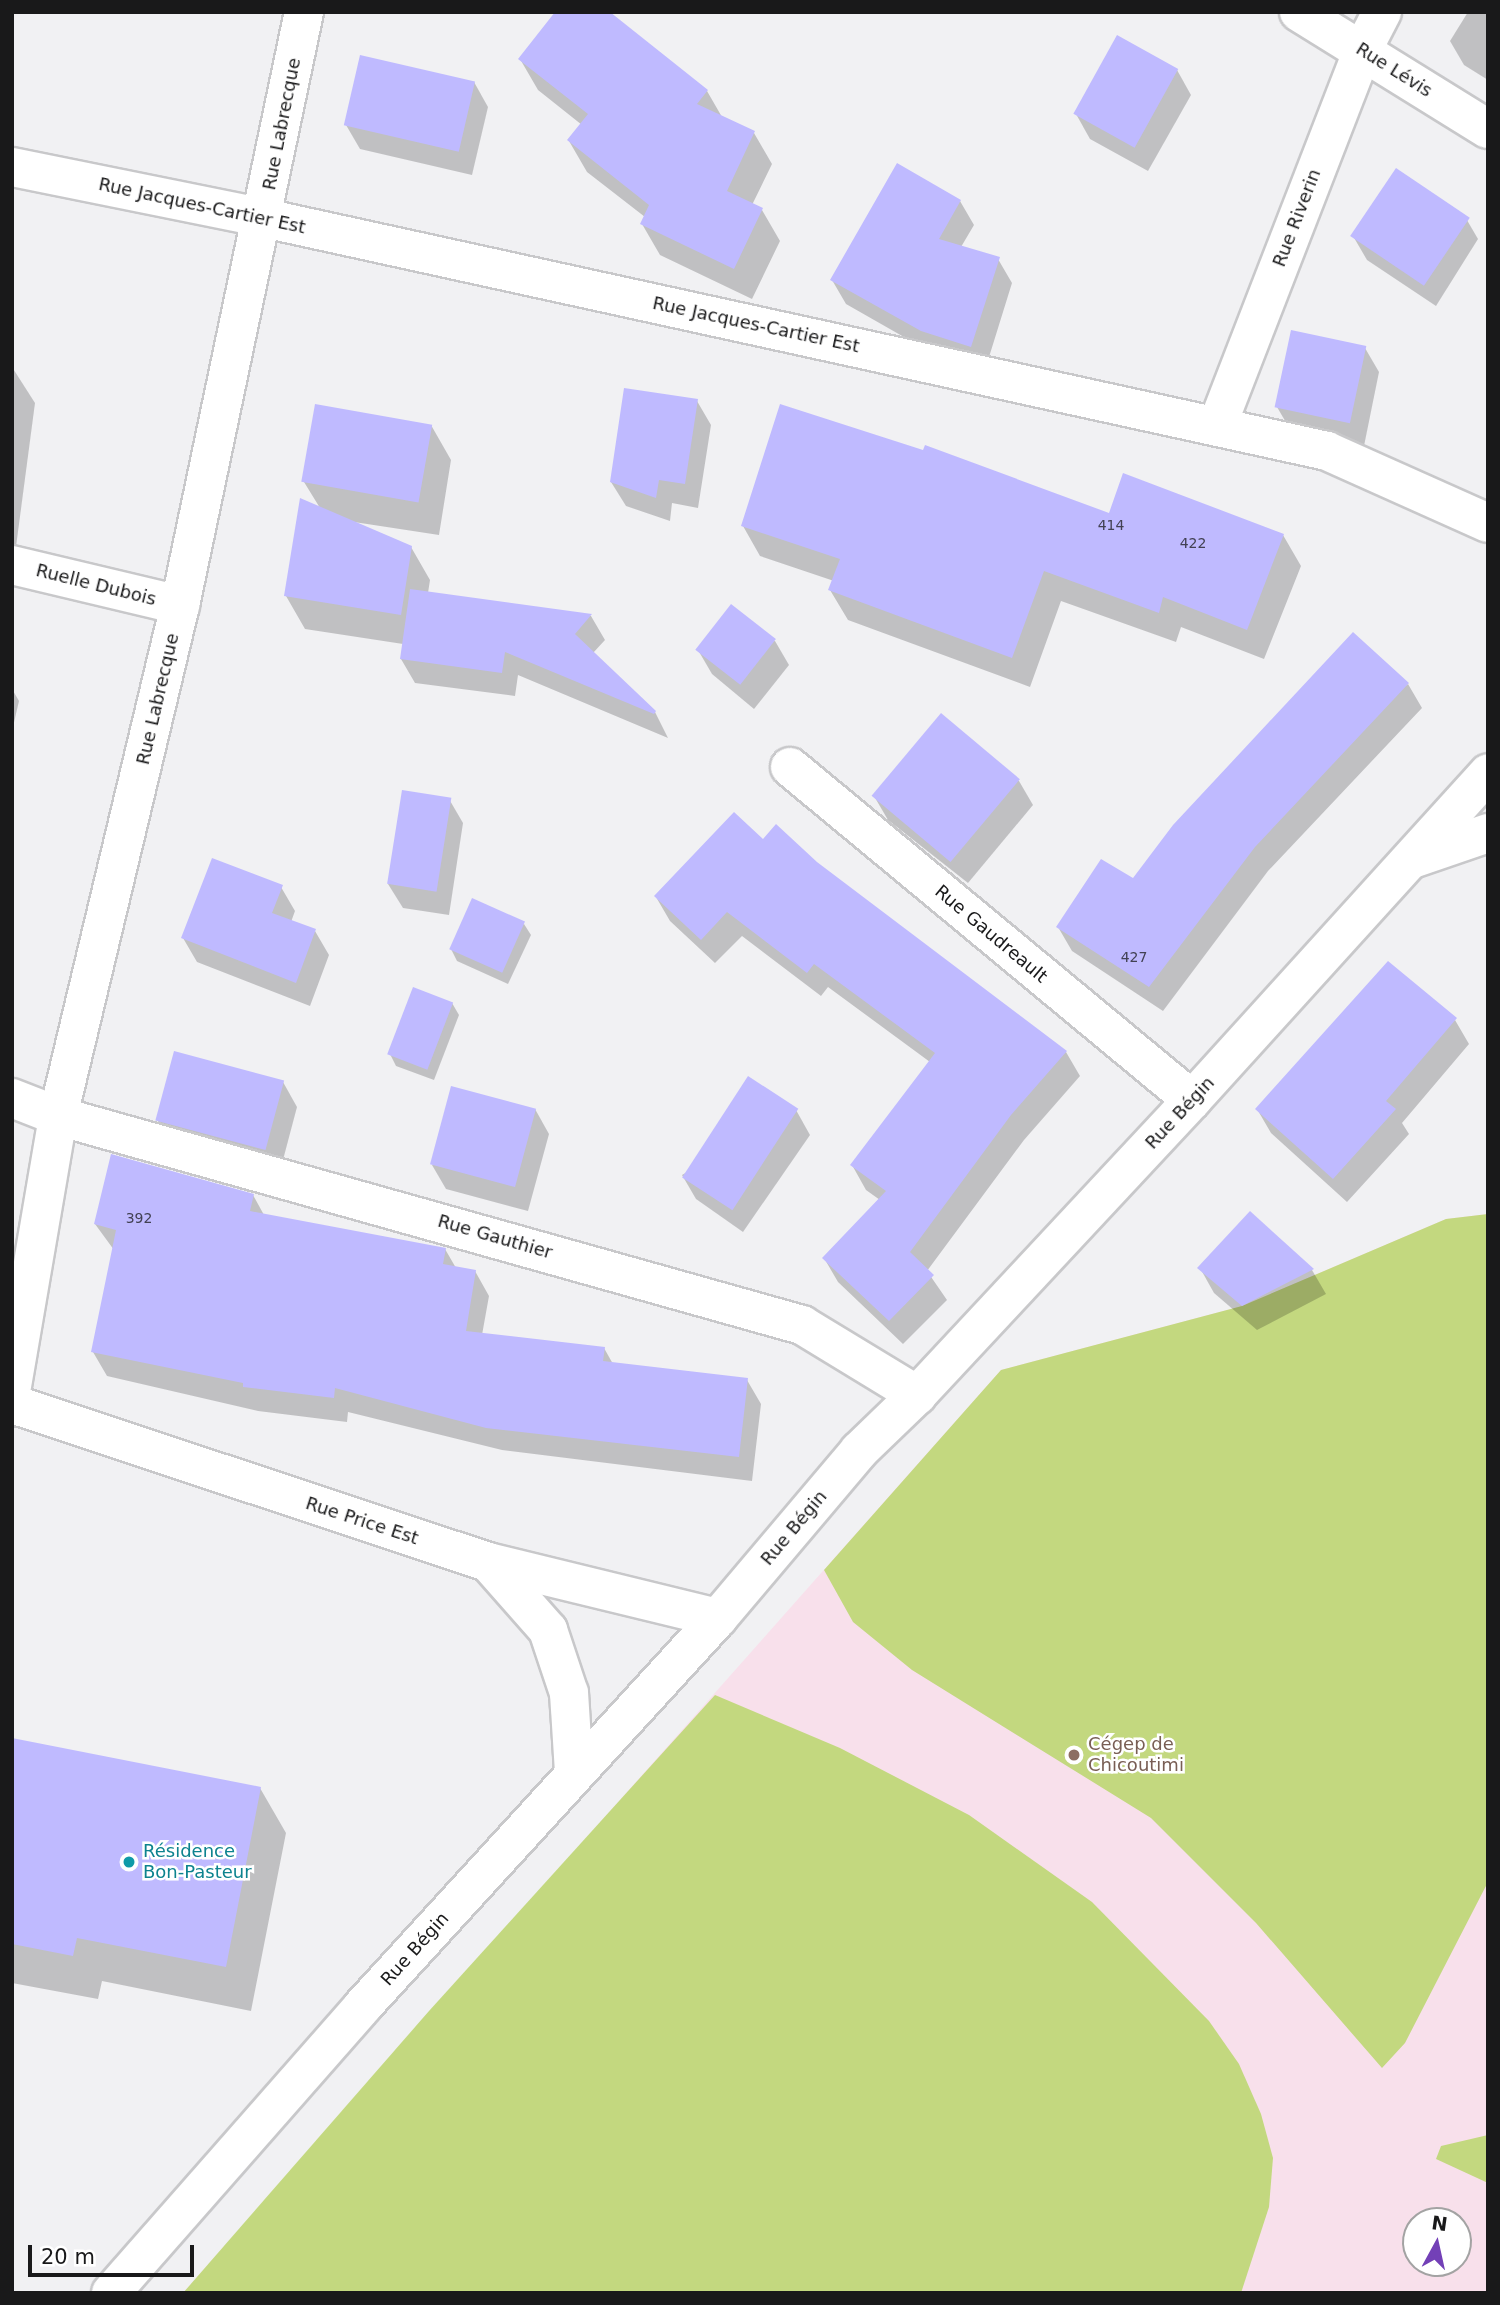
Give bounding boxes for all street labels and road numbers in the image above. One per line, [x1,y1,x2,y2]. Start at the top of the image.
street label: Rue Lévis [1352,38,1436,102]
street label: Rue Labrecque [259,56,305,192]
street label: Rue Riverin [1268,166,1326,270]
street label: Rue Jacques-Cartier Est [97,174,307,238]
street label: Rue Jacques-Cartier Est [651,293,861,357]
street label: Ruelle Dubois [34,560,158,610]
street label: Rue Labrecque [132,631,184,767]
street label: Rue Gaudreault [930,881,1052,987]
street label: Rue Bégin [1141,1072,1219,1154]
street label: Rue Gauthier [435,1210,555,1264]
street label: Rue Bégin [756,1486,832,1570]
street label: Rue Price Est [303,1493,421,1549]
street label: Rue Bégin [376,1908,454,1990]

